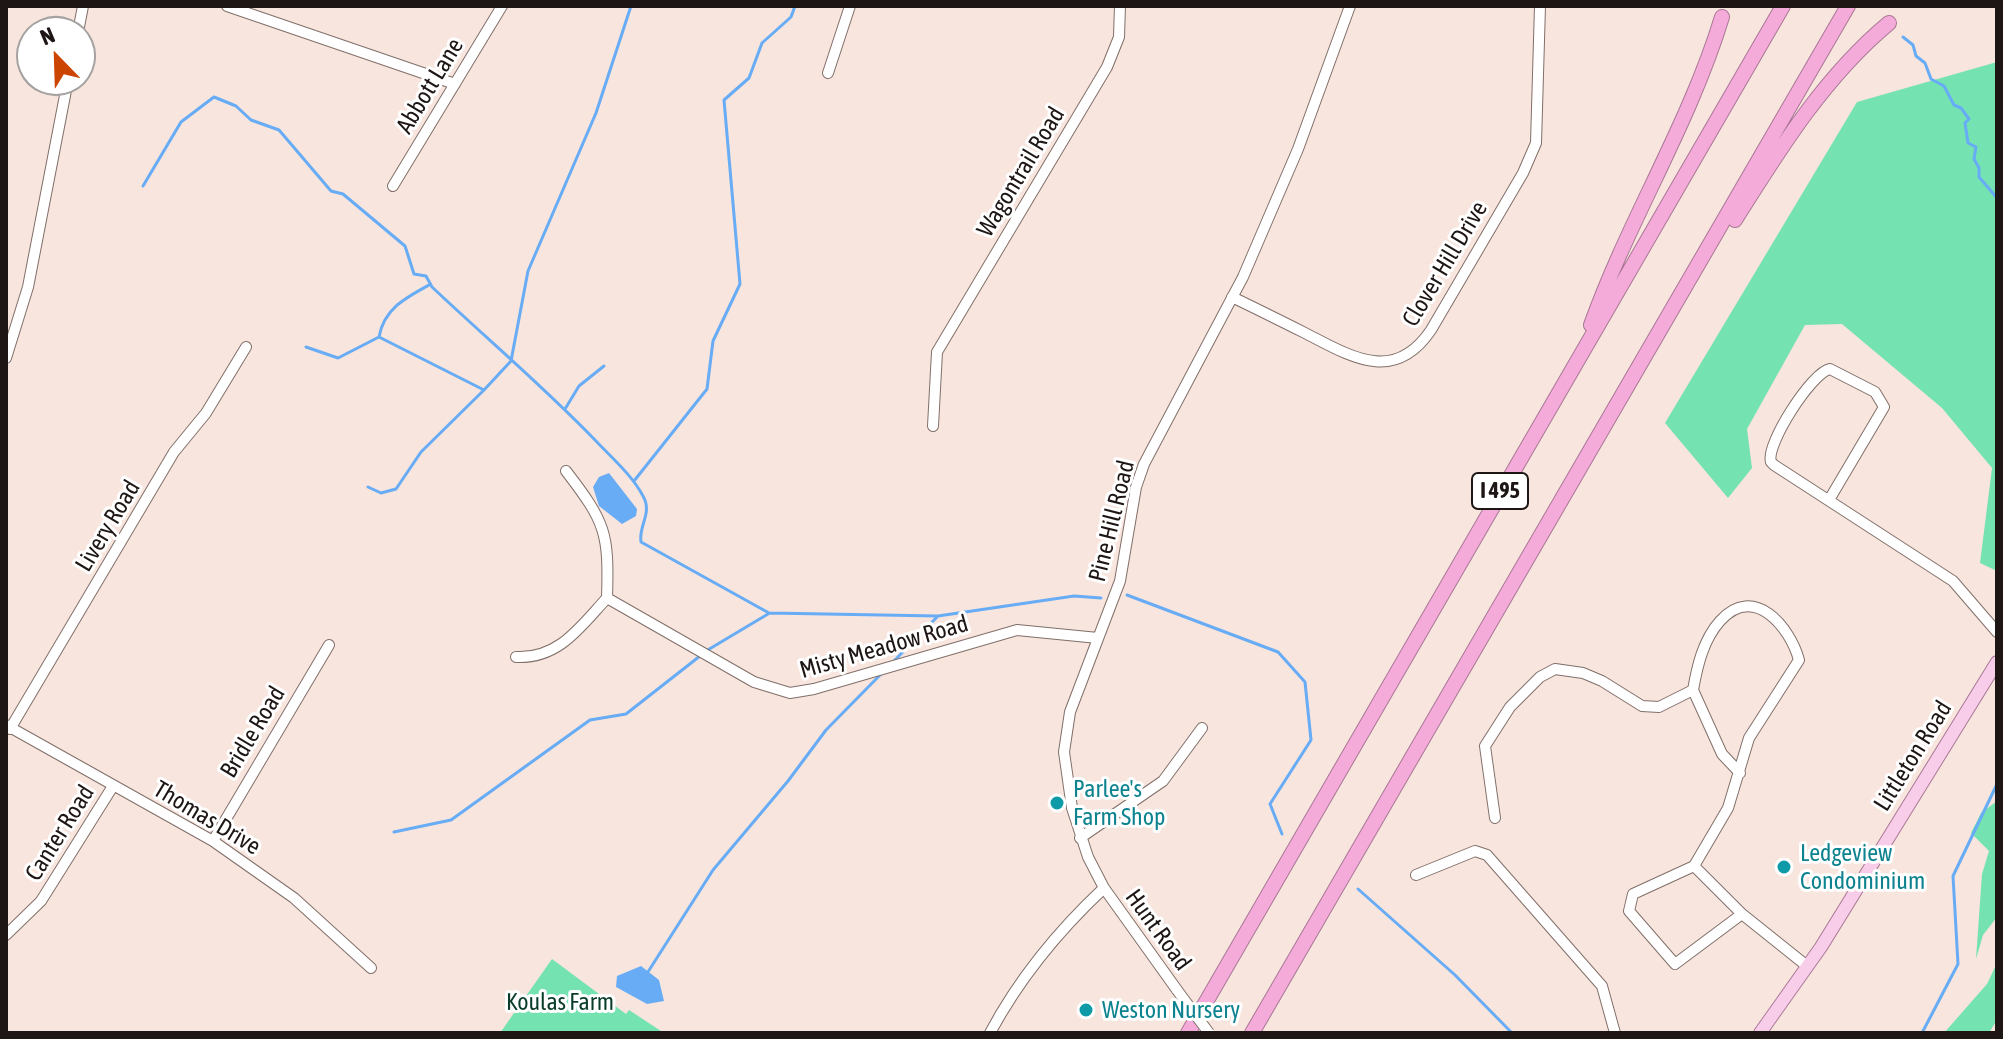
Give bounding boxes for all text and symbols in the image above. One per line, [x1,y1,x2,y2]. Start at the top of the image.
north arrow [16,16,96,96]
text: N [36,21,58,50]
street label: Abbott Lane [390,33,470,139]
street label: Wagontrail Road [971,102,1071,242]
street label: Clover Hill Drive [1396,196,1494,332]
street label: Pine Hill Road [1083,457,1141,585]
road number: I 495 [1472,473,1528,509]
street label: Livery Road [70,475,146,577]
street label: Misty Meadow Road [796,609,972,685]
street label: Bridle Road [215,681,291,783]
street label: Littleton Road [1868,696,1958,816]
street label: Thomas Drive [148,775,266,861]
place label: Parlee's Farm Shop [1073,775,1165,831]
street label: Canter Road [19,780,101,886]
marker: Parlee's Farm Shop [1048,794,1066,812]
place label: Ledgeview Condominium [1800,839,1925,895]
marker: Ledgeview Condominium [1775,858,1793,876]
street label: Hunt Road [1119,884,1197,976]
park label: Koulas Farm [506,988,614,1016]
place label: Weston Nursery [1102,996,1240,1024]
marker: Weston Nursery [1077,1001,1095,1019]

